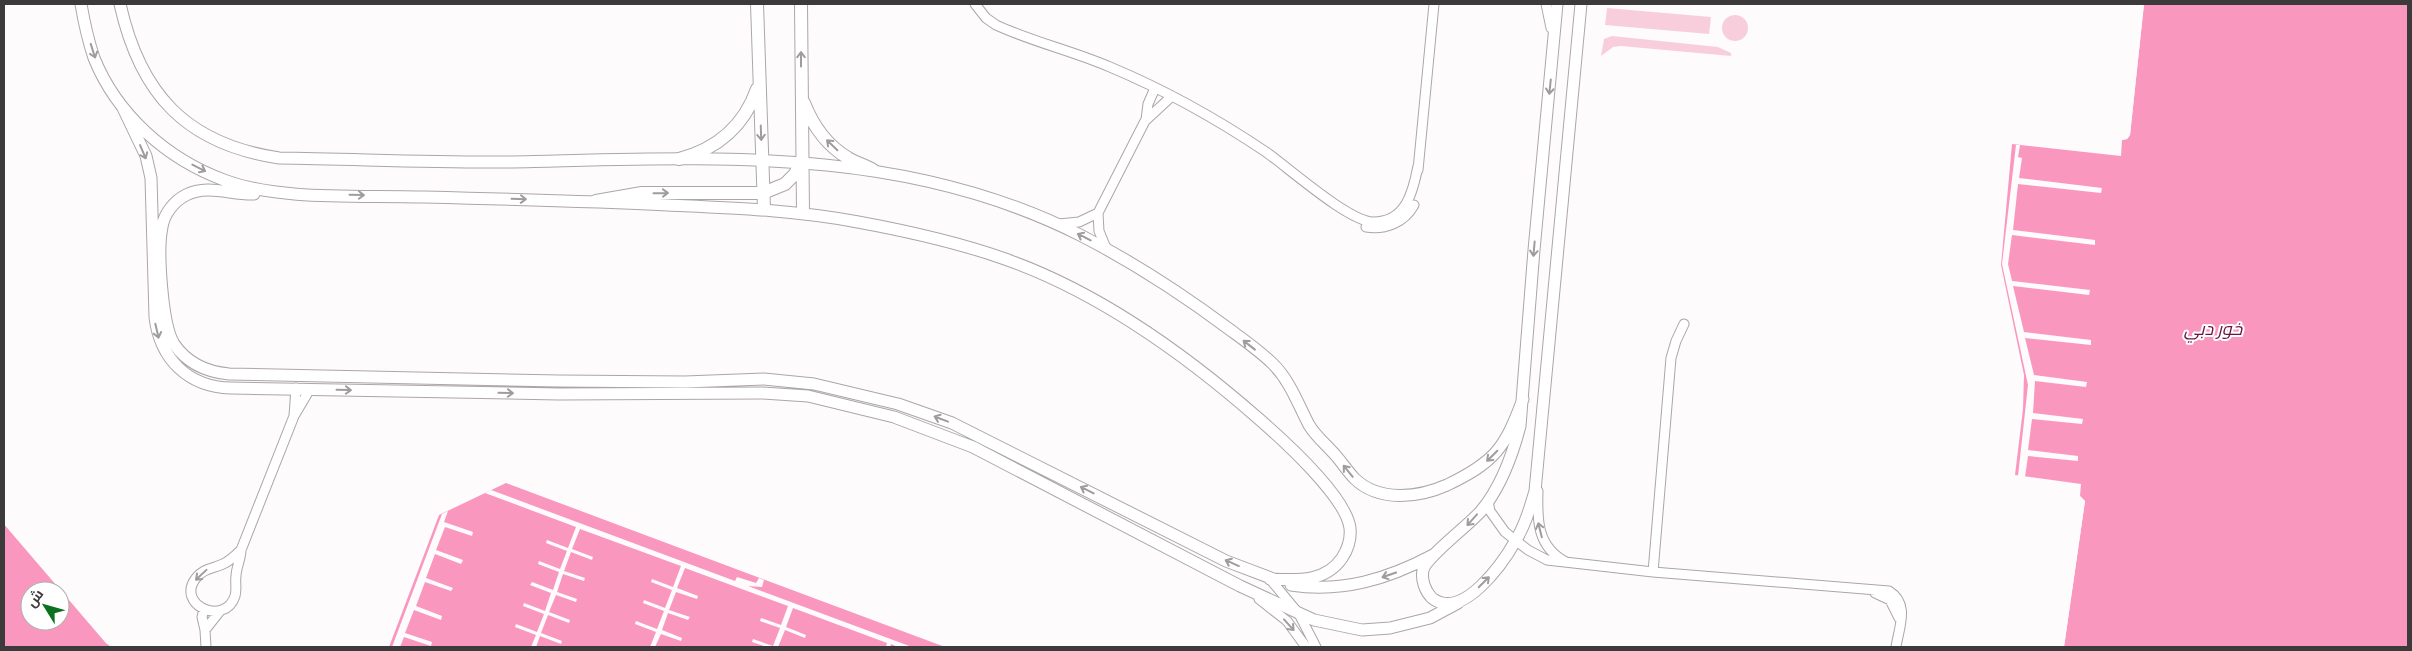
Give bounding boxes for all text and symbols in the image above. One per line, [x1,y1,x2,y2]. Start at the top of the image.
one-way arrow [88,43,98,59]
one-way arrow [796,52,806,68]
one-way arrow [1545,79,1555,95]
one-way arrow [756,125,765,141]
one-way arrow [825,139,838,151]
one-way arrow [139,144,149,159]
one-way arrow [191,164,206,173]
one-way arrow [653,188,669,197]
one-way arrow [348,190,365,200]
one-way arrow [511,194,527,204]
one-way arrow [1077,232,1092,241]
one-way arrow [1529,241,1539,257]
water label: خور دبي [2184,318,2243,343]
one-way arrow [153,322,163,338]
one-way arrow [1243,339,1256,350]
one-way arrow [336,385,352,395]
one-way arrow [498,388,514,398]
one-way arrow [934,413,949,423]
one-way arrow [1486,450,1498,463]
one-way arrow [1343,465,1354,478]
one-way arrow [1080,485,1095,494]
one-way arrow [1466,514,1478,527]
one-way arrow [1535,522,1544,538]
one-way arrow [1225,558,1240,568]
one-way arrow [194,569,207,580]
one-way arrow [1381,571,1397,581]
one-way arrow [1478,576,1490,588]
north arrow [20,581,70,631]
text: ش [23,586,47,611]
one-way arrow [1284,618,1295,631]

